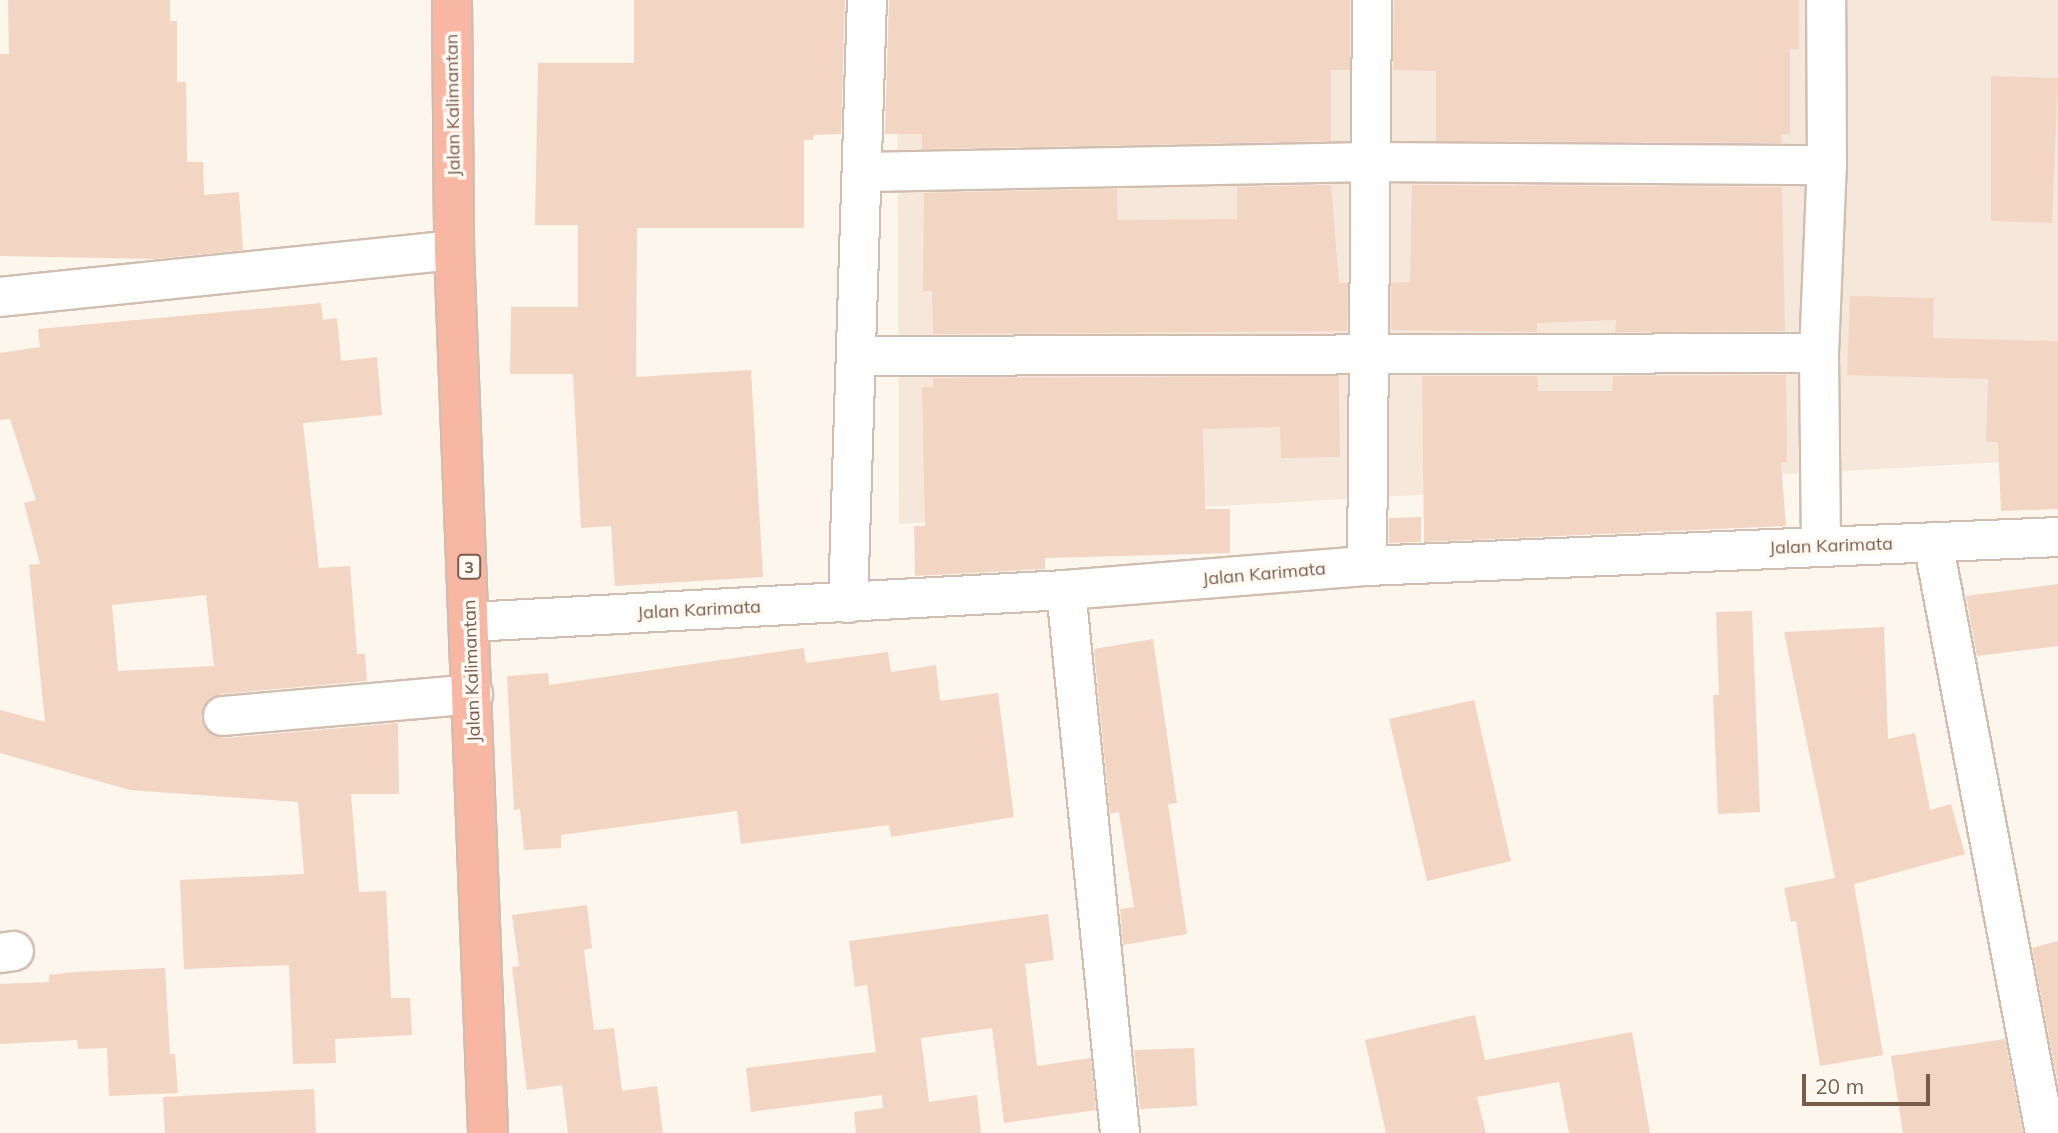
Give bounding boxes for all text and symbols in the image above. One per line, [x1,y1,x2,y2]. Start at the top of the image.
street label: Jalan Kalimantan [441,34,465,176]
street label: Jalan Karimata [1769,533,1893,559]
road number: 3 [457,554,481,580]
street label: Jalan Karimata [1201,558,1327,590]
street label: Jalan Karimata [637,596,761,624]
street label: Jalan Kalimantan [459,599,485,743]
scale bar [1806,1060,1934,1104]
text: 20 m [1815,1073,1864,1099]

